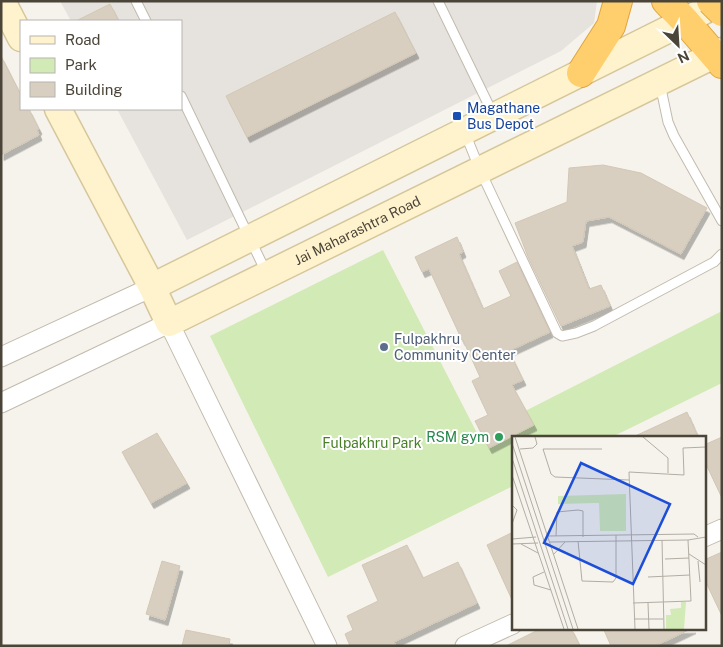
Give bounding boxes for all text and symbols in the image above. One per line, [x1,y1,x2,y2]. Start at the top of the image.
legend [20,20,182,110]
north arrow [653,20,703,70]
text: Road [65,31,101,48]
text: N [675,47,692,66]
text: Park [65,56,97,73]
text: Building [65,81,123,98]
place label: Magathane Bus Depot [467,100,540,132]
marker: Magathane Bus Depot [451,110,463,122]
street label: Jai Maharashtra Road [292,193,423,268]
place label: Fulpakhru Community Center [394,331,516,363]
marker: Fulpakhru Community Center [378,341,390,353]
place label: RSM gym [426,429,489,445]
marker: RSM gym [493,431,505,443]
park label: Fulpakhru Park [322,435,422,451]
inset map [512,436,706,630]

